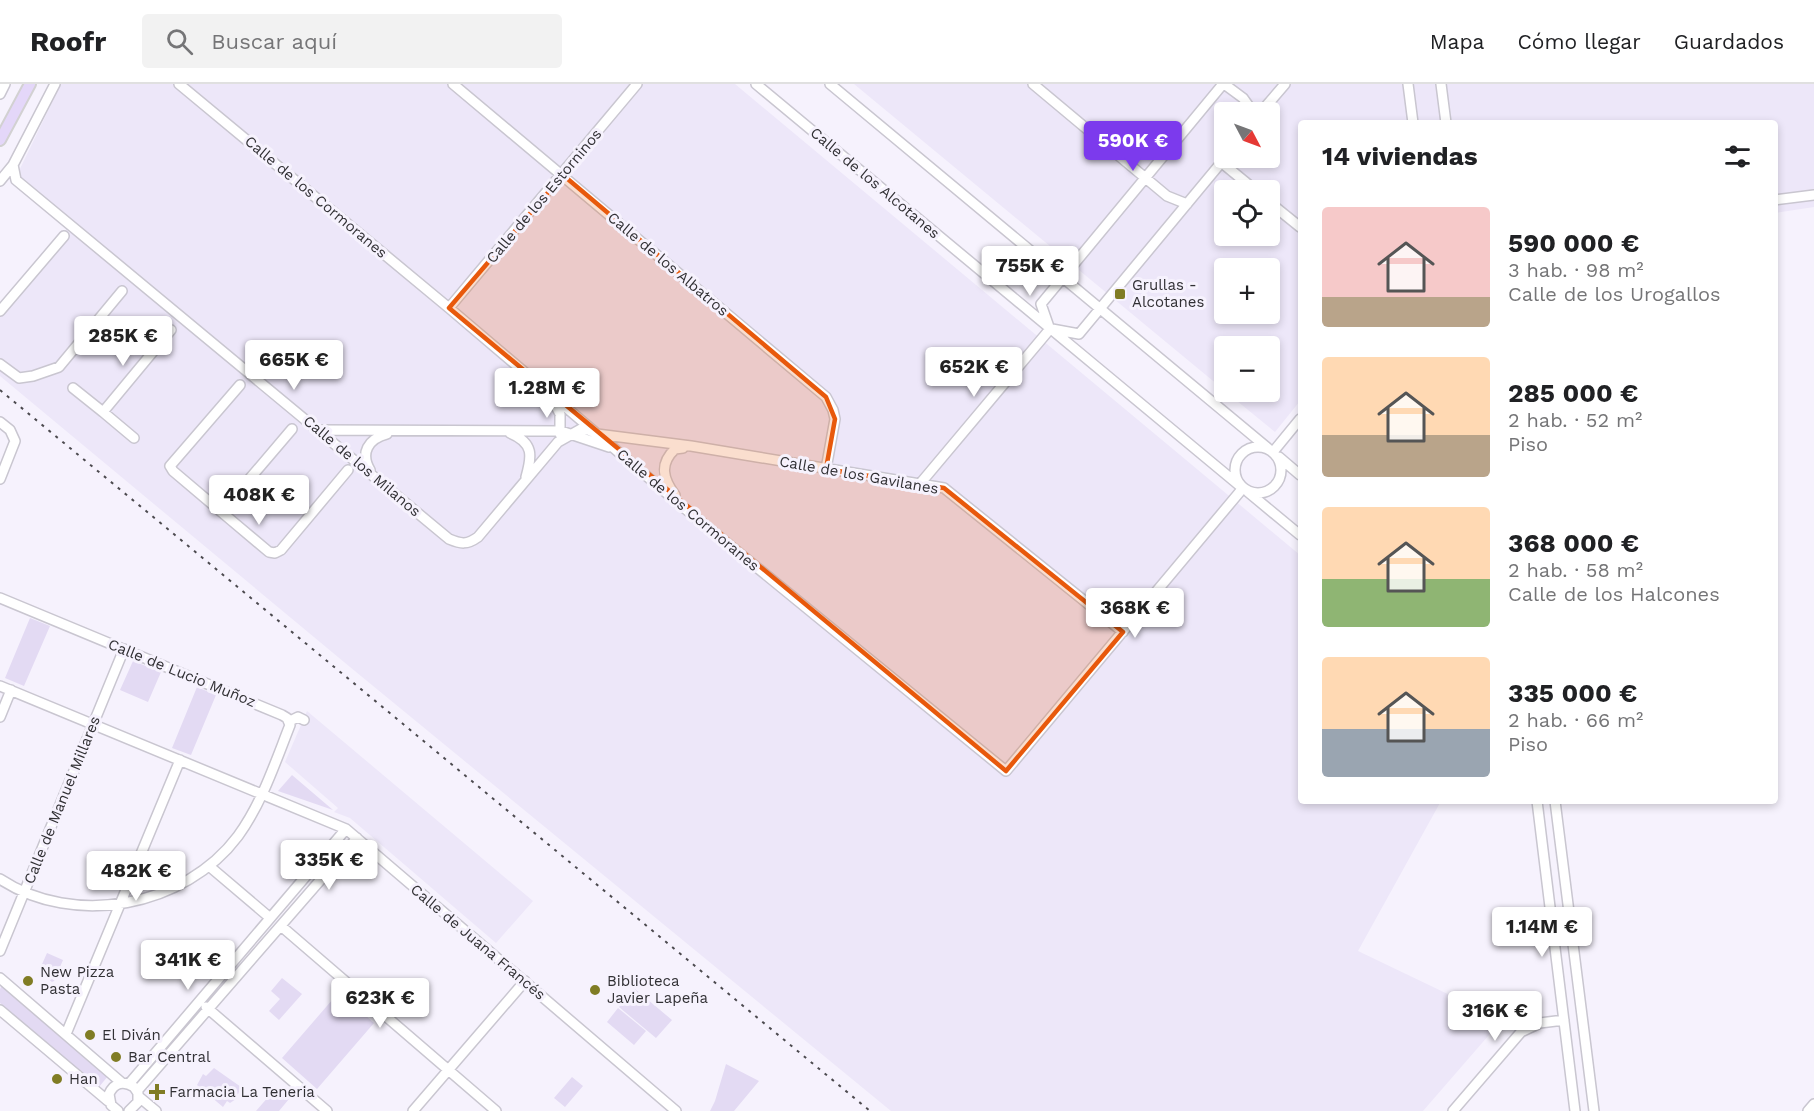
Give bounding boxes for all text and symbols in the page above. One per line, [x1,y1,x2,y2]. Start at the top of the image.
search box [142,14,562,68]
text: Roofr [30,25,106,58]
icon: search [163,25,196,58]
text: Buscar aquí [211,29,337,54]
text: Mapa [1430,29,1484,54]
text: Cómo llegar [1517,29,1641,54]
text: Guardados [1674,29,1784,54]
north arrow [1214,102,1280,168]
map controls [1214,102,1280,402]
pin: 590K € [1084,121,1182,172]
street label: Calle de los Alcotanes [807,124,943,242]
street label: Calle de los Estorninos [483,125,606,267]
text: 590K € [1098,128,1168,152]
street label: Calle de los Cormoranes [241,132,391,262]
icon: filters [1721,140,1754,173]
text: 14 viviendas [1322,141,1478,171]
button: locate [1214,180,1280,246]
street label: Calle de los Albatros [604,208,732,320]
text: 590 000 € [1508,228,1639,258]
icon: home [1370,231,1442,303]
pin: 755K € [981,246,1079,297]
text: 755K € [996,253,1064,277]
button: + [1214,258,1280,324]
text: 3 hab. · 98 m² [1508,258,1644,282]
place label: Grullas - Alcotanes [1132,276,1204,311]
text: Calle de los Urogallos [1508,282,1721,306]
marker: Grullas - Alcotanes [1113,287,1127,301]
pin: 285K € [74,316,172,367]
text: 285K € [88,323,158,347]
button: − [1214,336,1280,402]
pin: 665K € [245,340,343,391]
text: 665K € [259,347,329,371]
pin: 652K € [925,347,1023,398]
text: 652K € [939,354,1009,378]
pin: 1.28M € [492,368,602,419]
text: 1.28M € [509,375,585,399]
text: 285 000 € [1508,378,1638,408]
icon: home [1370,381,1442,453]
text: 2 hab. · 52 m² [1508,408,1642,432]
street label: Calle de los Milanos [300,412,424,520]
text: Piso [1508,432,1548,456]
street label: Calle de los Cormoranes [613,445,763,575]
street label: Calle de los Gavilanes [778,452,940,498]
pin: 408K € [210,475,308,526]
text: 408K € [223,482,295,506]
text: 368 000 € [1508,528,1639,558]
icon: home [1370,531,1442,603]
text: 2 hab. · 58 m² [1508,558,1643,582]
text: Calle de los Halcones [1508,582,1720,606]
pin: 368K € [1086,588,1184,639]
text: 368K € [1100,595,1170,619]
street label: Calle de Lucio Muñoz [106,635,258,711]
text: 335 000 € [1508,678,1637,708]
icon: home [1370,681,1442,753]
text: 2 hab. · 66 m² [1508,708,1643,732]
street label: Calle de Manuel Millares [20,713,104,887]
text: Piso [1508,732,1548,756]
pin: 335K € [280,840,378,891]
text: 335K € [295,847,363,871]
pin: 482K € [87,851,185,902]
text: 482K € [101,858,171,882]
street label: Calle de Juana Francés [407,880,549,1004]
pin: 1.14M € [1487,907,1597,958]
text: 1.14M € [1506,914,1578,938]
pin: 341K € [139,940,237,991]
text: 341K € [155,947,221,971]
place label: New Pizza Pasta [40,963,115,998]
place label: Biblioteca Javier Lapeña [607,972,709,1007]
marker: New Pizza Pasta [21,974,35,988]
pin: 623K € [331,978,429,1029]
marker: Biblioteca Javier Lapeña [588,983,602,997]
text: 623K € [345,985,415,1009]
pin: 316K € [1446,991,1544,1042]
text: 316K € [1462,998,1528,1022]
place label: El Diván [102,1026,161,1044]
marker: El Diván [83,1028,97,1042]
place label: Bar Central [128,1048,211,1066]
marker: Bar Central [109,1050,123,1064]
place label: Han [69,1070,98,1088]
marker: Han [50,1072,64,1086]
place label: Farmacia La Teneria [169,1083,315,1101]
marker: Farmacia La Teneria [150,1085,164,1099]

